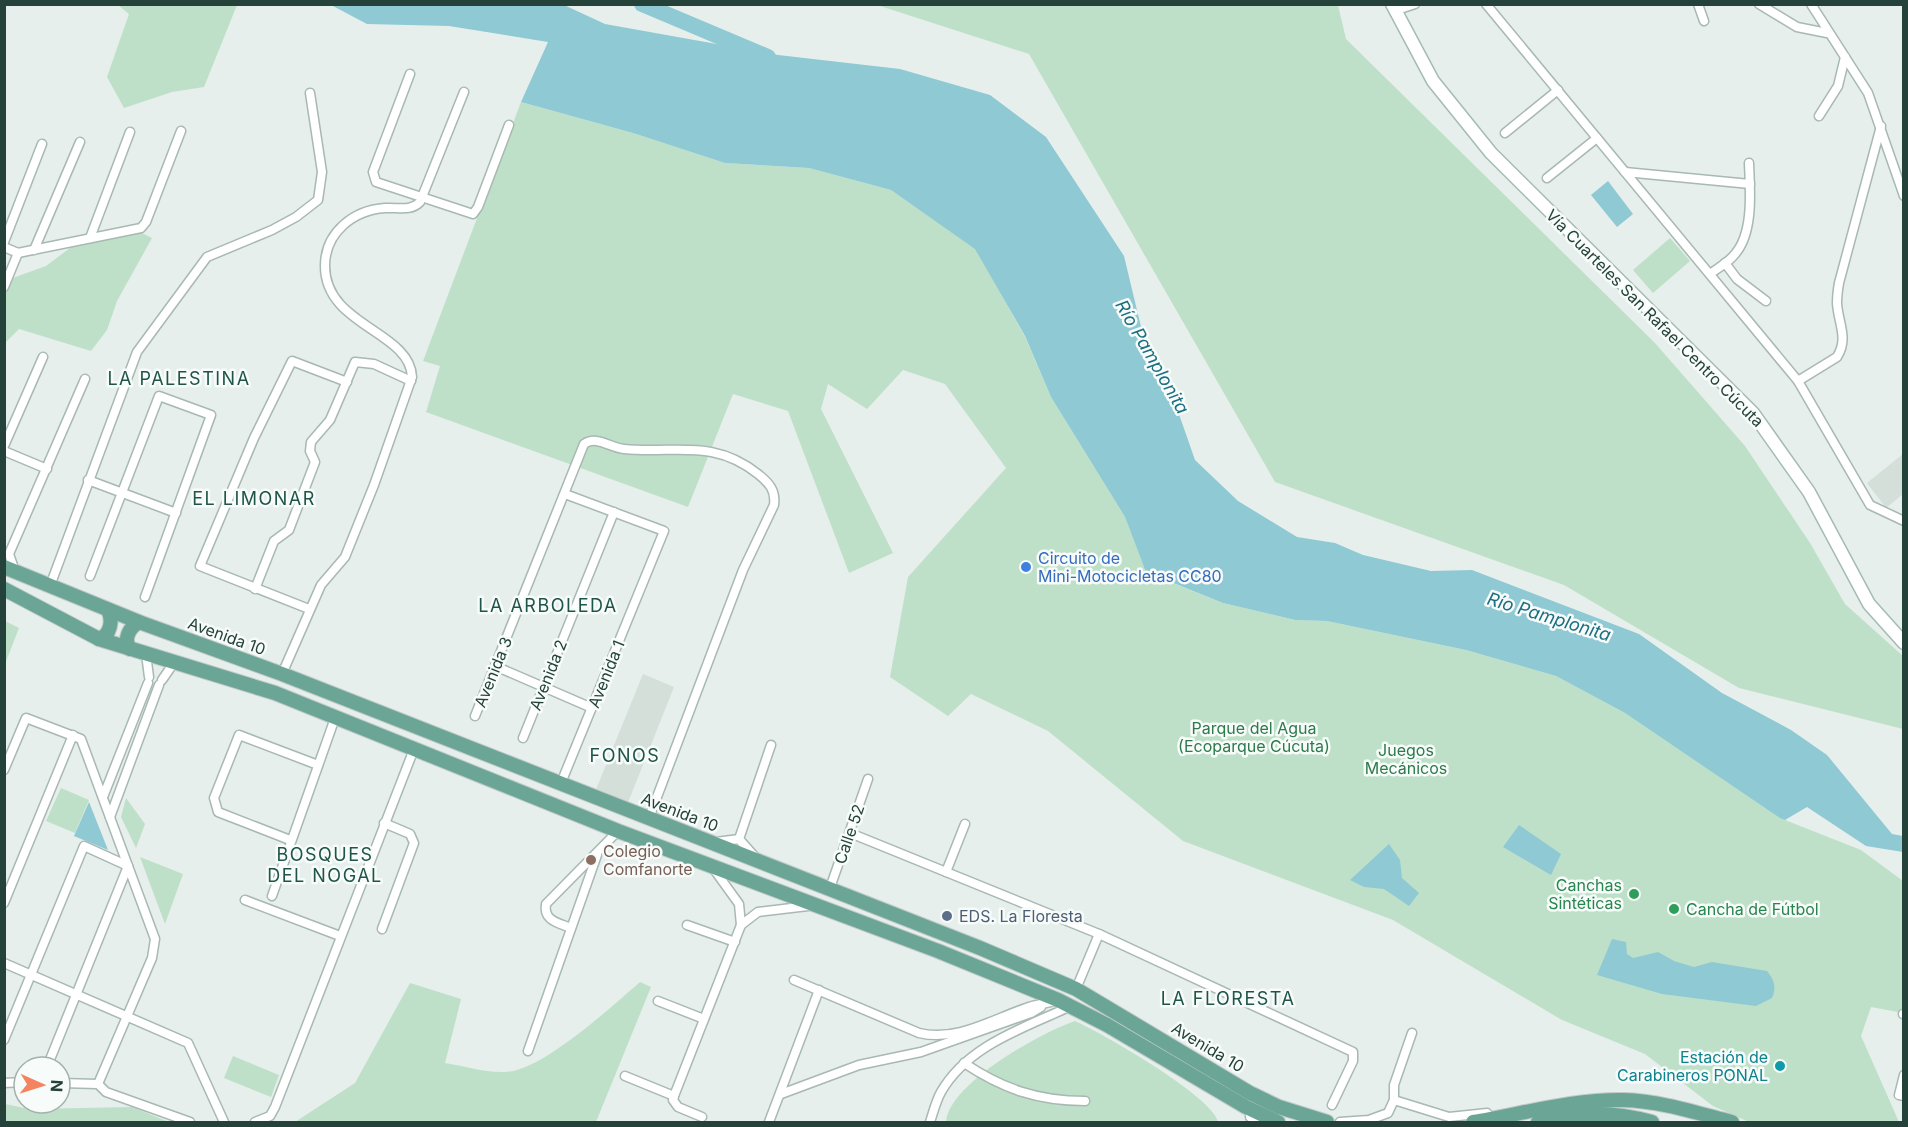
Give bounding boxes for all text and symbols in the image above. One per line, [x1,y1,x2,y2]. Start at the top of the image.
street label: Vía Cuarteles San Rafael Centro Cúcuta [1542,205,1768,431]
water label: Río Pamplonita [1111,296,1194,417]
district label: LA PALESTINA [107,368,251,389]
district label: EL LIMONAR [192,488,316,509]
place label: Circuito de Mini-Motocicletas CC80 [1038,548,1222,586]
marker: Circuito de Mini-Motocicletas CC80 [1019,560,1033,574]
water label: Río Pamplonita [1485,588,1613,645]
district label: LA ARBOLEDA [478,595,618,616]
street label: Avenida 10 [185,613,269,659]
street label: Avenida 3 [470,634,516,710]
street label: Avenida 2 [525,637,571,713]
street label: Avenida 1 [583,637,629,711]
park label: Parque del Agua (Ecoparque Cúcuta) [1178,718,1330,756]
park label: Juegos Mecánicos [1365,740,1447,778]
district label: FONOS [590,745,660,766]
street label: Avenida 10 [639,788,721,836]
street label: Calle 52 [829,802,869,866]
place label: Colegio Comfanorte [603,841,693,879]
district label: BOSQUES DEL NOGAL [267,844,383,886]
marker: Colegio Comfanorte [584,853,598,867]
place label: Canchas Sintéticas [1548,875,1622,913]
marker: Canchas Sintéticas [1627,887,1641,901]
place label: Cancha de Fútbol [1686,899,1819,919]
marker: Cancha de Fútbol [1667,902,1681,916]
place label: EDS. La Floresta [959,906,1083,926]
marker: EDS. La Floresta [940,909,954,923]
district label: LA FLORESTA [1161,988,1295,1009]
street label: Avenida 10 [1168,1018,1248,1076]
place label: Estación de Carabineros PONAL [1617,1047,1768,1085]
north arrow [12,1055,72,1115]
marker: Estación de Carabineros PONAL [1773,1059,1787,1073]
text: N [47,1079,67,1092]

